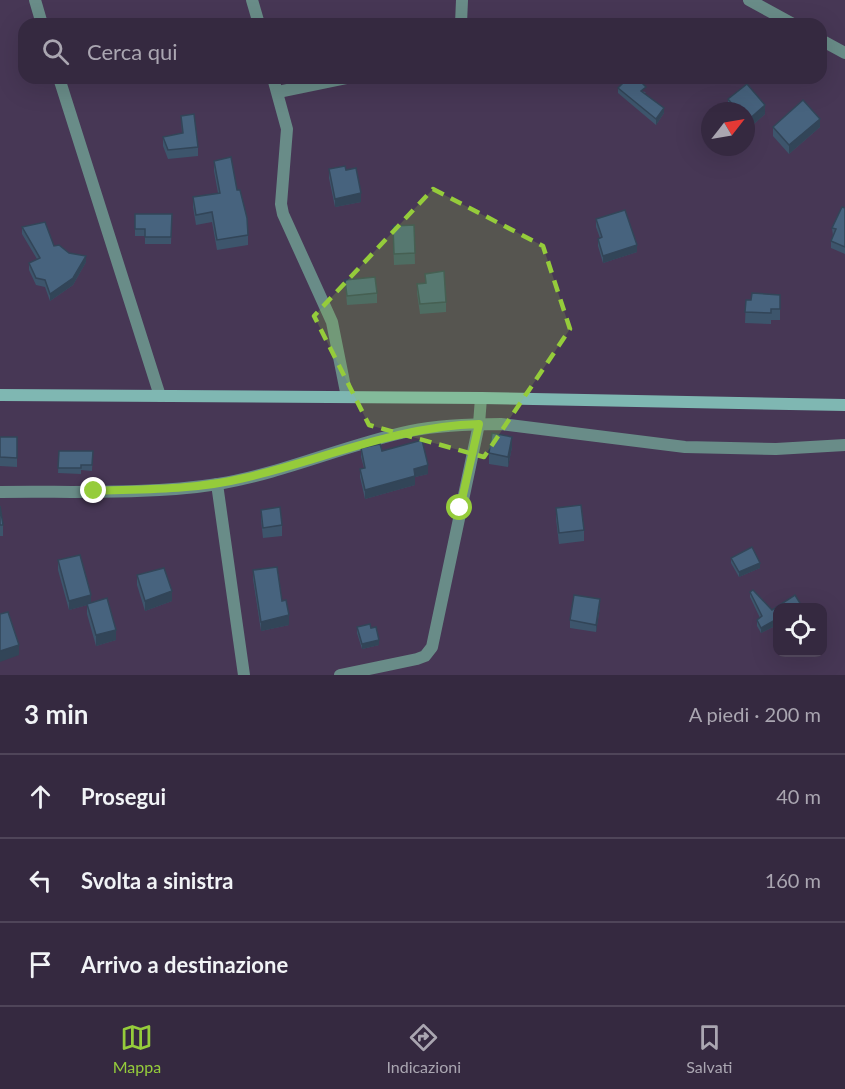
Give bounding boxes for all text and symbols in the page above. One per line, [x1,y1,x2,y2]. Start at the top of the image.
search box [18,18,827,84]
icon: search [39,35,72,68]
text: Cerca qui [87,38,178,65]
north arrow [701,102,755,156]
route end [80,477,106,503]
route start [446,494,472,520]
map controls [773,603,827,657]
button: locate [773,603,827,657]
text: 3 min [24,698,88,730]
text: A piedi · 200 m [689,702,821,726]
icon: ahead [24,780,57,813]
text: Prosegui [81,783,166,810]
text: 40 m [776,784,821,808]
icon: left [24,864,57,897]
text: Svolta a sinistra [81,867,233,894]
text: 160 m [765,868,821,892]
icon: arrive [24,948,57,981]
text: Arrivo a destinazione [81,951,288,978]
tab: Mappa [113,1021,161,1076]
tab: Indicazioni [386,1021,461,1076]
tab: Salvati [686,1021,732,1076]

